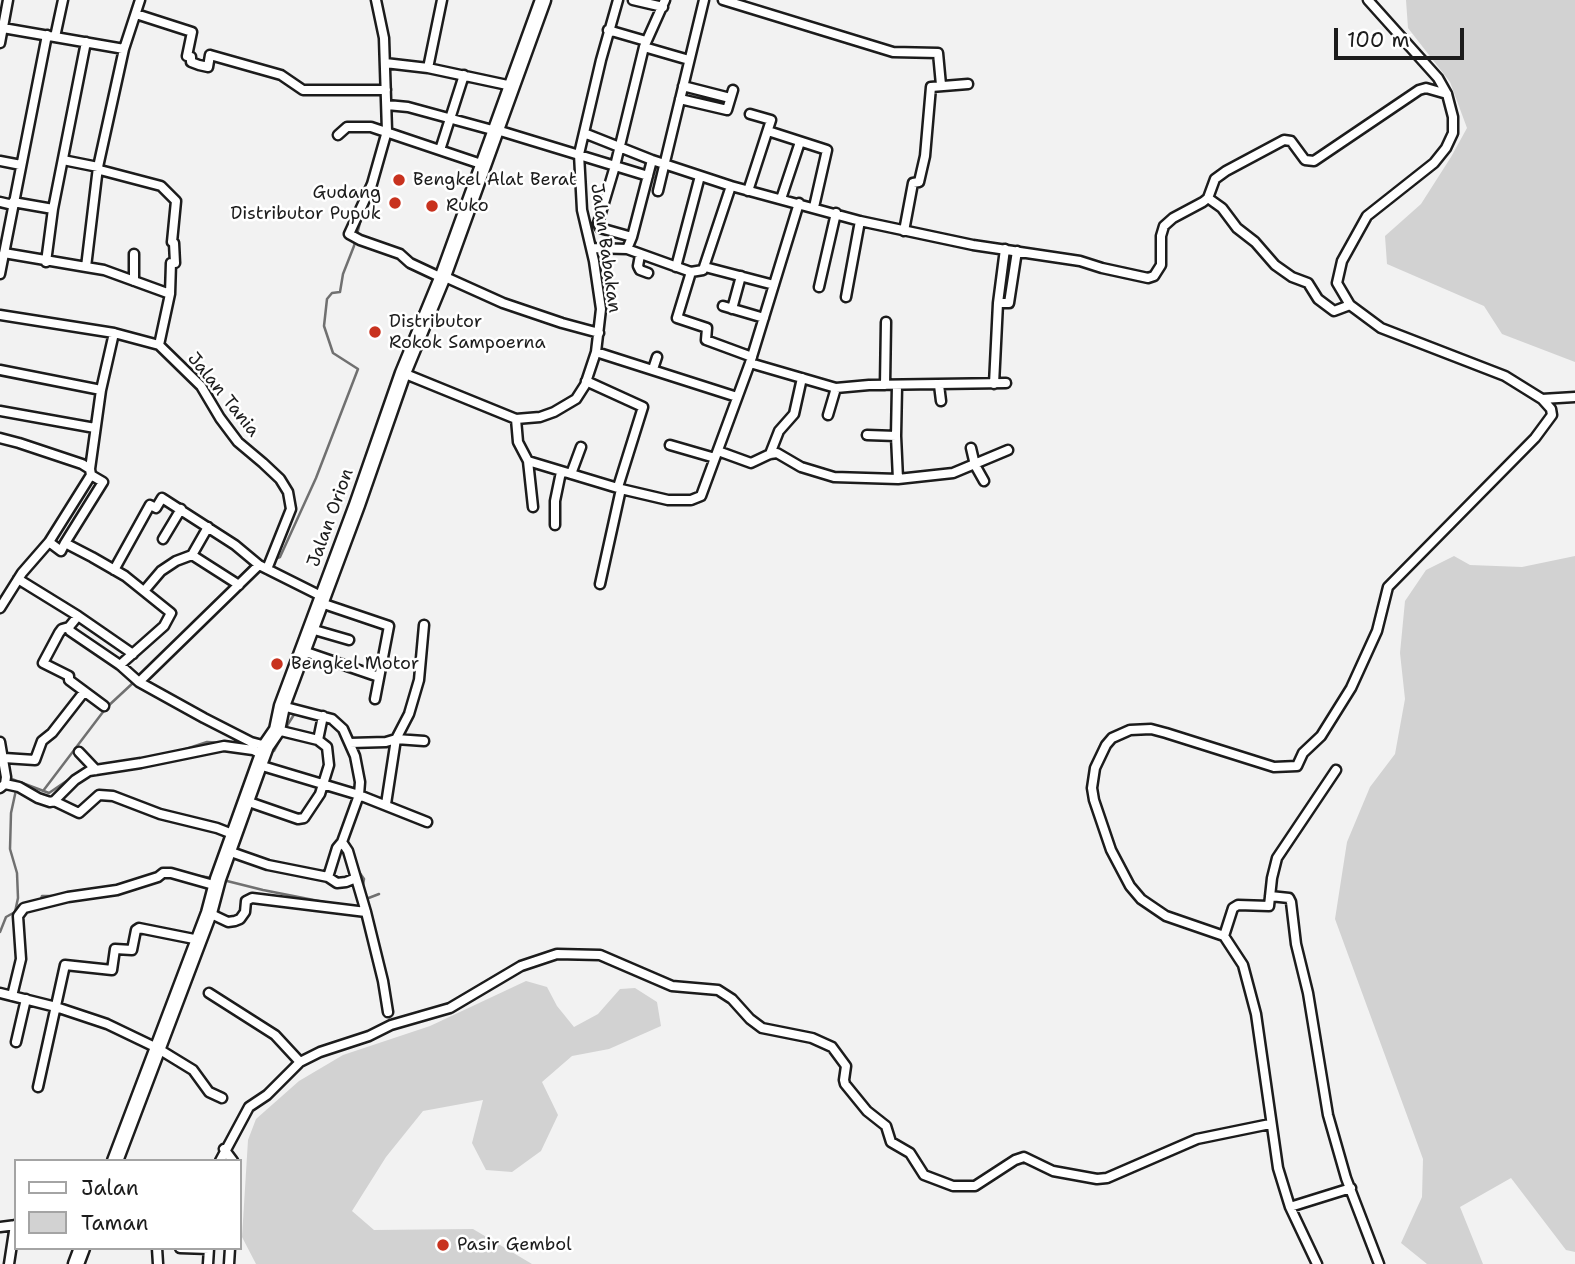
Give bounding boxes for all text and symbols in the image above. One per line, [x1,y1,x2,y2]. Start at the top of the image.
scale bar [1337,14,1466,58]
text: 100 m [1347,26,1410,54]
place label: Bengkel Alat Berat [413,169,577,191]
marker: Bengkel Alat Berat [391,172,407,188]
place label: Gudang Distributor Pupuk [230,182,381,224]
street label: Jalan Babakan [585,182,625,314]
marker: Gudang Distributor Pupuk [387,195,403,211]
place label: Ruko [446,195,489,217]
marker: Ruko [424,198,440,214]
place label: Distributor Rokok Sampoerna [389,311,546,354]
marker: Distributor Rokok Sampoerna [367,324,383,340]
street label: Jalan Tania [182,348,264,442]
street label: Jalan Orion [303,466,359,570]
place label: Bengkel Motor [291,653,419,675]
marker: Bengkel Motor [269,656,285,672]
legend [14,1159,242,1250]
text: Jalan [81,1174,139,1202]
text: Taman [81,1209,148,1237]
place label: Pasir Gembol [457,1234,572,1256]
marker: Pasir Gembol [435,1237,451,1253]

